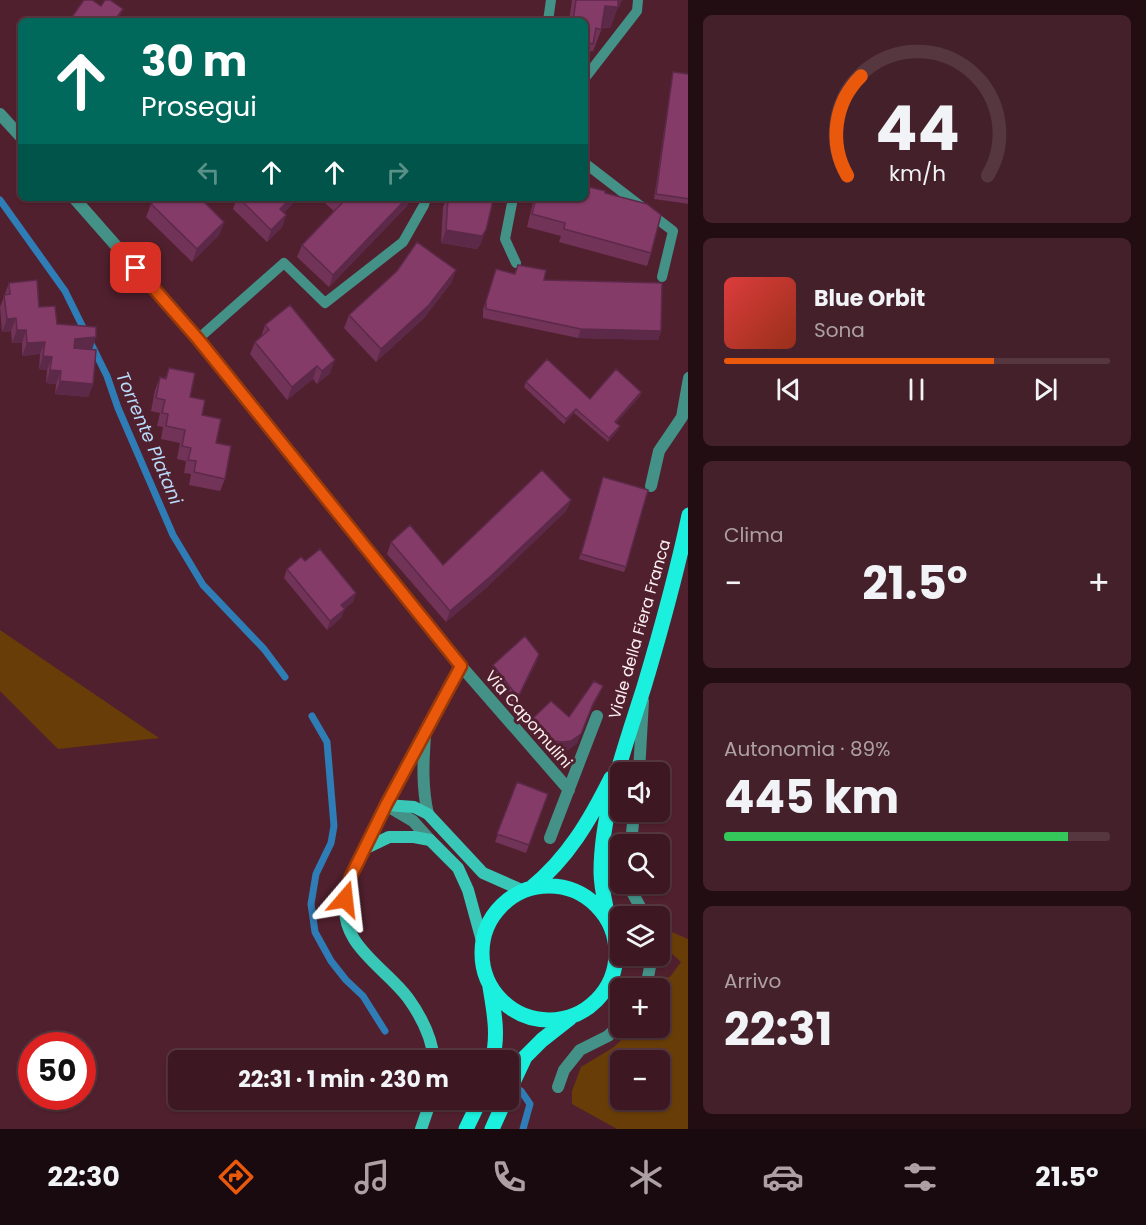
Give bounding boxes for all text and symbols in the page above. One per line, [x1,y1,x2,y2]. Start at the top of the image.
text: 30 m [141,32,247,91]
icon: ahead [42,42,120,120]
text: 44 [875,84,959,172]
text: Prosegui [141,88,257,125]
icon: left [192,156,225,189]
icon: ahead [255,156,288,189]
icon: ahead [318,156,351,189]
icon: right [381,156,414,189]
text: km/h [888,158,946,189]
pin [110,242,161,293]
icon: arrive [119,251,152,284]
text: Blue Orbit [814,283,925,314]
text: Sona [814,316,865,344]
water label: Torrente Platani [110,367,189,509]
icon: previous [772,373,805,406]
icon: pause [900,373,933,406]
icon: next [1029,373,1062,406]
text: Clima [724,521,783,549]
street label: Viale della Fiera Franca [603,537,676,722]
text: 21.5° [862,552,968,615]
text: − [724,560,742,607]
text: + [1087,560,1110,607]
street label: Via Capomulini [480,665,578,773]
text: Autonomia · 89% [724,735,890,763]
map controls [610,762,670,1110]
button: sound [610,762,670,822]
text: 445 km [724,766,899,829]
button: search [610,834,670,894]
position arrow [313,867,377,931]
button: layers [610,906,670,966]
text: Arrivo [724,967,781,995]
button: + [610,978,670,1038]
text: 22:31 [724,998,832,1061]
speed limit sign: 50 [18,1032,96,1110]
button: − [610,1050,670,1110]
text: 22:31 · 1 min · 230 m [238,1064,449,1095]
icon: directions [215,1156,257,1198]
icon: music [351,1156,393,1198]
icon: phone [488,1156,530,1198]
icon: climate [625,1156,667,1198]
icon: car [762,1156,804,1198]
icon: filters [899,1156,941,1198]
text: 22:30 [47,1158,120,1195]
text: 21.5° [1035,1158,1099,1195]

